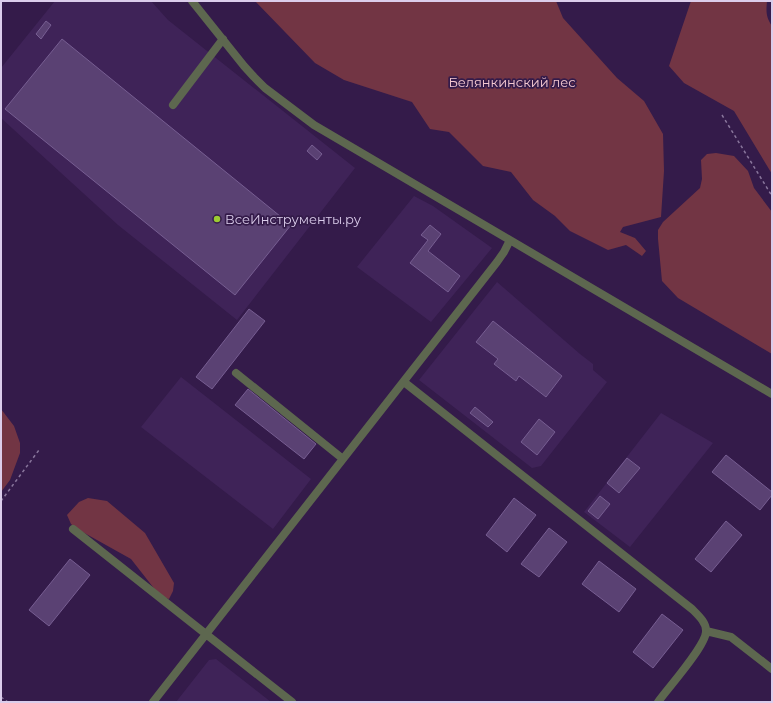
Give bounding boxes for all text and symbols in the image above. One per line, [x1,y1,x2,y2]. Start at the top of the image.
park label: Белянкинский лес [448,74,576,90]
place label: ВсеИнструменты.ру [225,211,362,227]
marker: ВсеИнструменты.ру [212,214,222,224]

